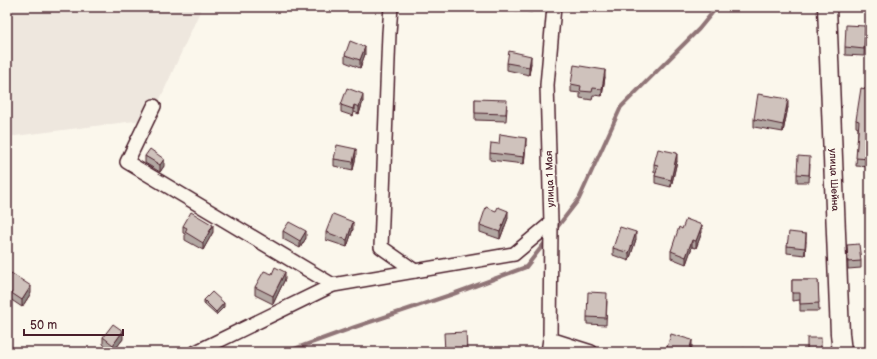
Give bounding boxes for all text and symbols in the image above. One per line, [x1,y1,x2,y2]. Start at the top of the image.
street label: улица Шейна [827,148,841,212]
street label: улица 1 Мая [543,150,557,208]
scale bar [24,311,123,337]
text: 50 m [30,318,57,333]

